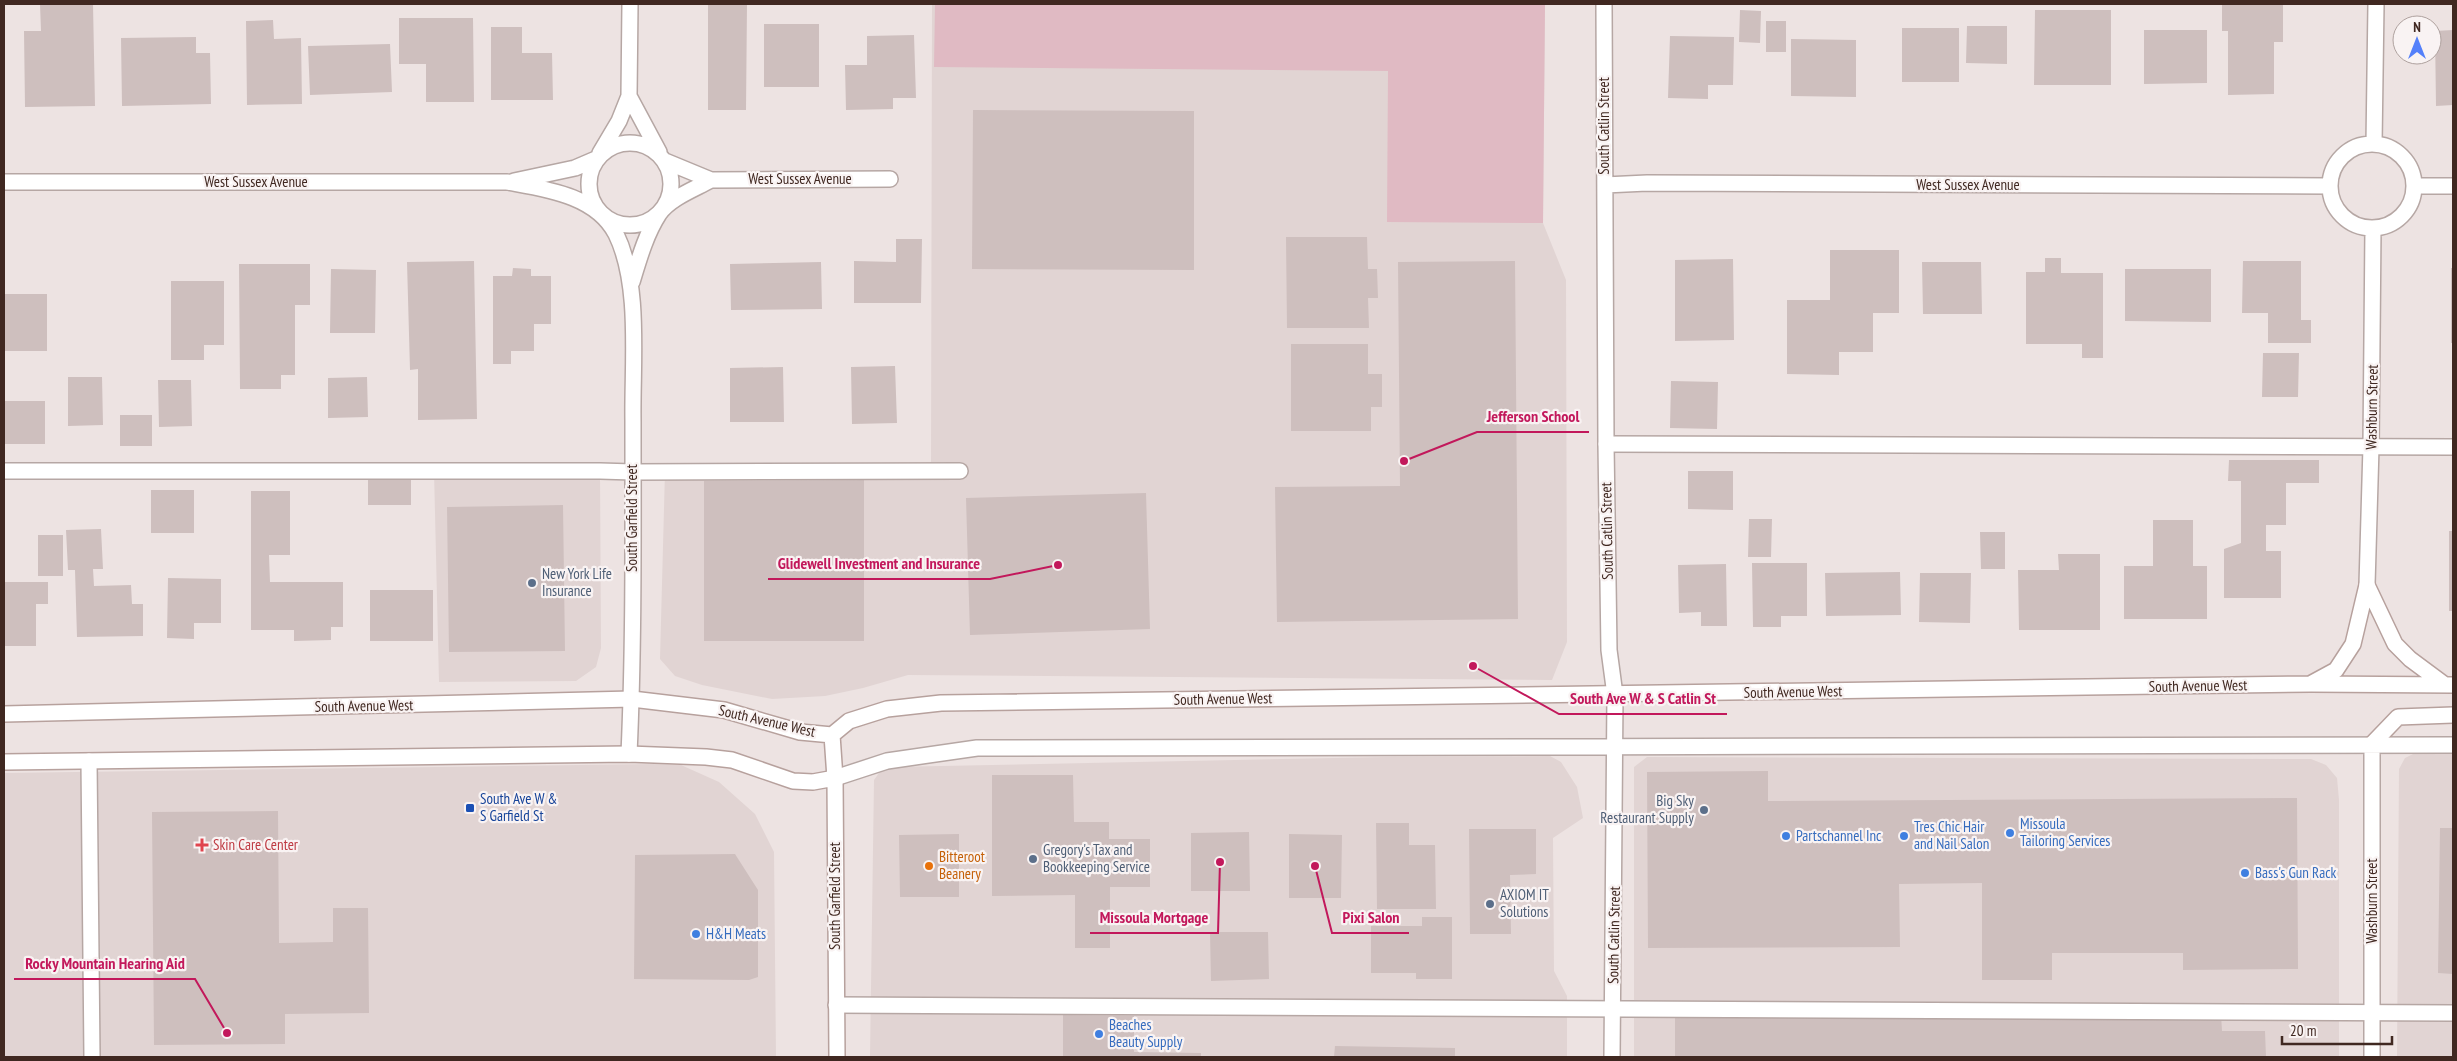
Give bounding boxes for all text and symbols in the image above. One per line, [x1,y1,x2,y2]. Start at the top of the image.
north arrow [2392,15,2442,65]
text: N [2413,18,2421,36]
street label: South Catlin Street [1594,77,1613,175]
street label: West Sussex Avenue [748,169,852,188]
street label: West Sussex Avenue [204,172,308,191]
street label: West Sussex Avenue [1916,175,2020,194]
street label: Washburn Street [2361,364,2382,450]
callout: Jefferson School [1477,401,1589,432]
text: Jefferson School [1486,406,1579,426]
street label: South Garfield Street [622,464,641,572]
street label: South Catlin Street [1596,482,1617,580]
callout: Glidewell Investment and Insurance [768,548,990,579]
text: Glidewell Investment and Insurance [778,553,980,573]
place label: New York Life Insurance [542,564,612,600]
marker: New York Life Insurance [526,577,538,589]
street label: South Avenue West [2148,675,2248,696]
street label: South Avenue West [1743,681,1843,702]
callout: South Ave W & S Catlin St [1559,683,1727,714]
street label: South Avenue West [1173,688,1273,709]
text: South Ave W & S Catlin St [1570,688,1716,708]
street label: South Avenue West [314,695,414,716]
street label: South Avenue West [717,700,817,741]
place label: South Ave W & S Garfield St [480,789,557,825]
place label: Big Sky Restaurant Supply [1600,791,1694,827]
marker: South Ave W & S Garfield St [464,802,476,814]
marker: Big Sky Restaurant Supply [1698,804,1710,816]
place label: Missoula Tailoring Services [2020,814,2110,850]
place label: Tres Chic Hair and Nail Salon [1914,817,1989,853]
place label: Partschannel Inc [1796,826,1882,845]
marker: Missoula Tailoring Services [2004,827,2016,839]
marker: Partschannel Inc [1780,830,1792,842]
marker: Tres Chic Hair and Nail Salon [1898,830,1910,842]
place label: Skin Care Center [213,835,299,854]
marker: Skin Care Center [195,838,209,852]
place label: Gregory's Tax and Bookkeeping Service [1043,840,1150,876]
street label: South Garfield Street [825,842,844,950]
place label: Bitteroot Beanery [939,847,985,883]
marker: Gregory's Tax and Bookkeeping Service [1027,853,1039,865]
street label: Washburn Street [2362,858,2381,944]
marker: Bitteroot Beanery [923,860,935,872]
place label: Bass's Gun Rack [2255,863,2337,882]
marker: Bass's Gun Rack [2239,867,2251,879]
place label: AXIOM IT Solutions [1500,885,1549,921]
street label: South Catlin Street [1603,886,1624,984]
marker: AXIOM IT Solutions [1484,898,1496,910]
callout: Missoula Mortgage [1090,902,1218,933]
callout: Pixi Salon [1332,902,1409,933]
text: Missoula Mortgage [1100,907,1208,927]
text: Pixi Salon [1343,907,1399,927]
place label: H&H Meats [706,924,766,943]
marker: H&H Meats [690,928,702,940]
callout: Rocky Mountain Hearing Aid [14,948,195,979]
text: Rocky Mountain Hearing Aid [25,953,185,973]
scale bar [2282,1014,2392,1046]
place label: Beaches Beauty Supply [1109,1015,1183,1051]
text: 20 m [2290,1021,2316,1040]
marker: Beaches Beauty Supply [1093,1028,1105,1040]

